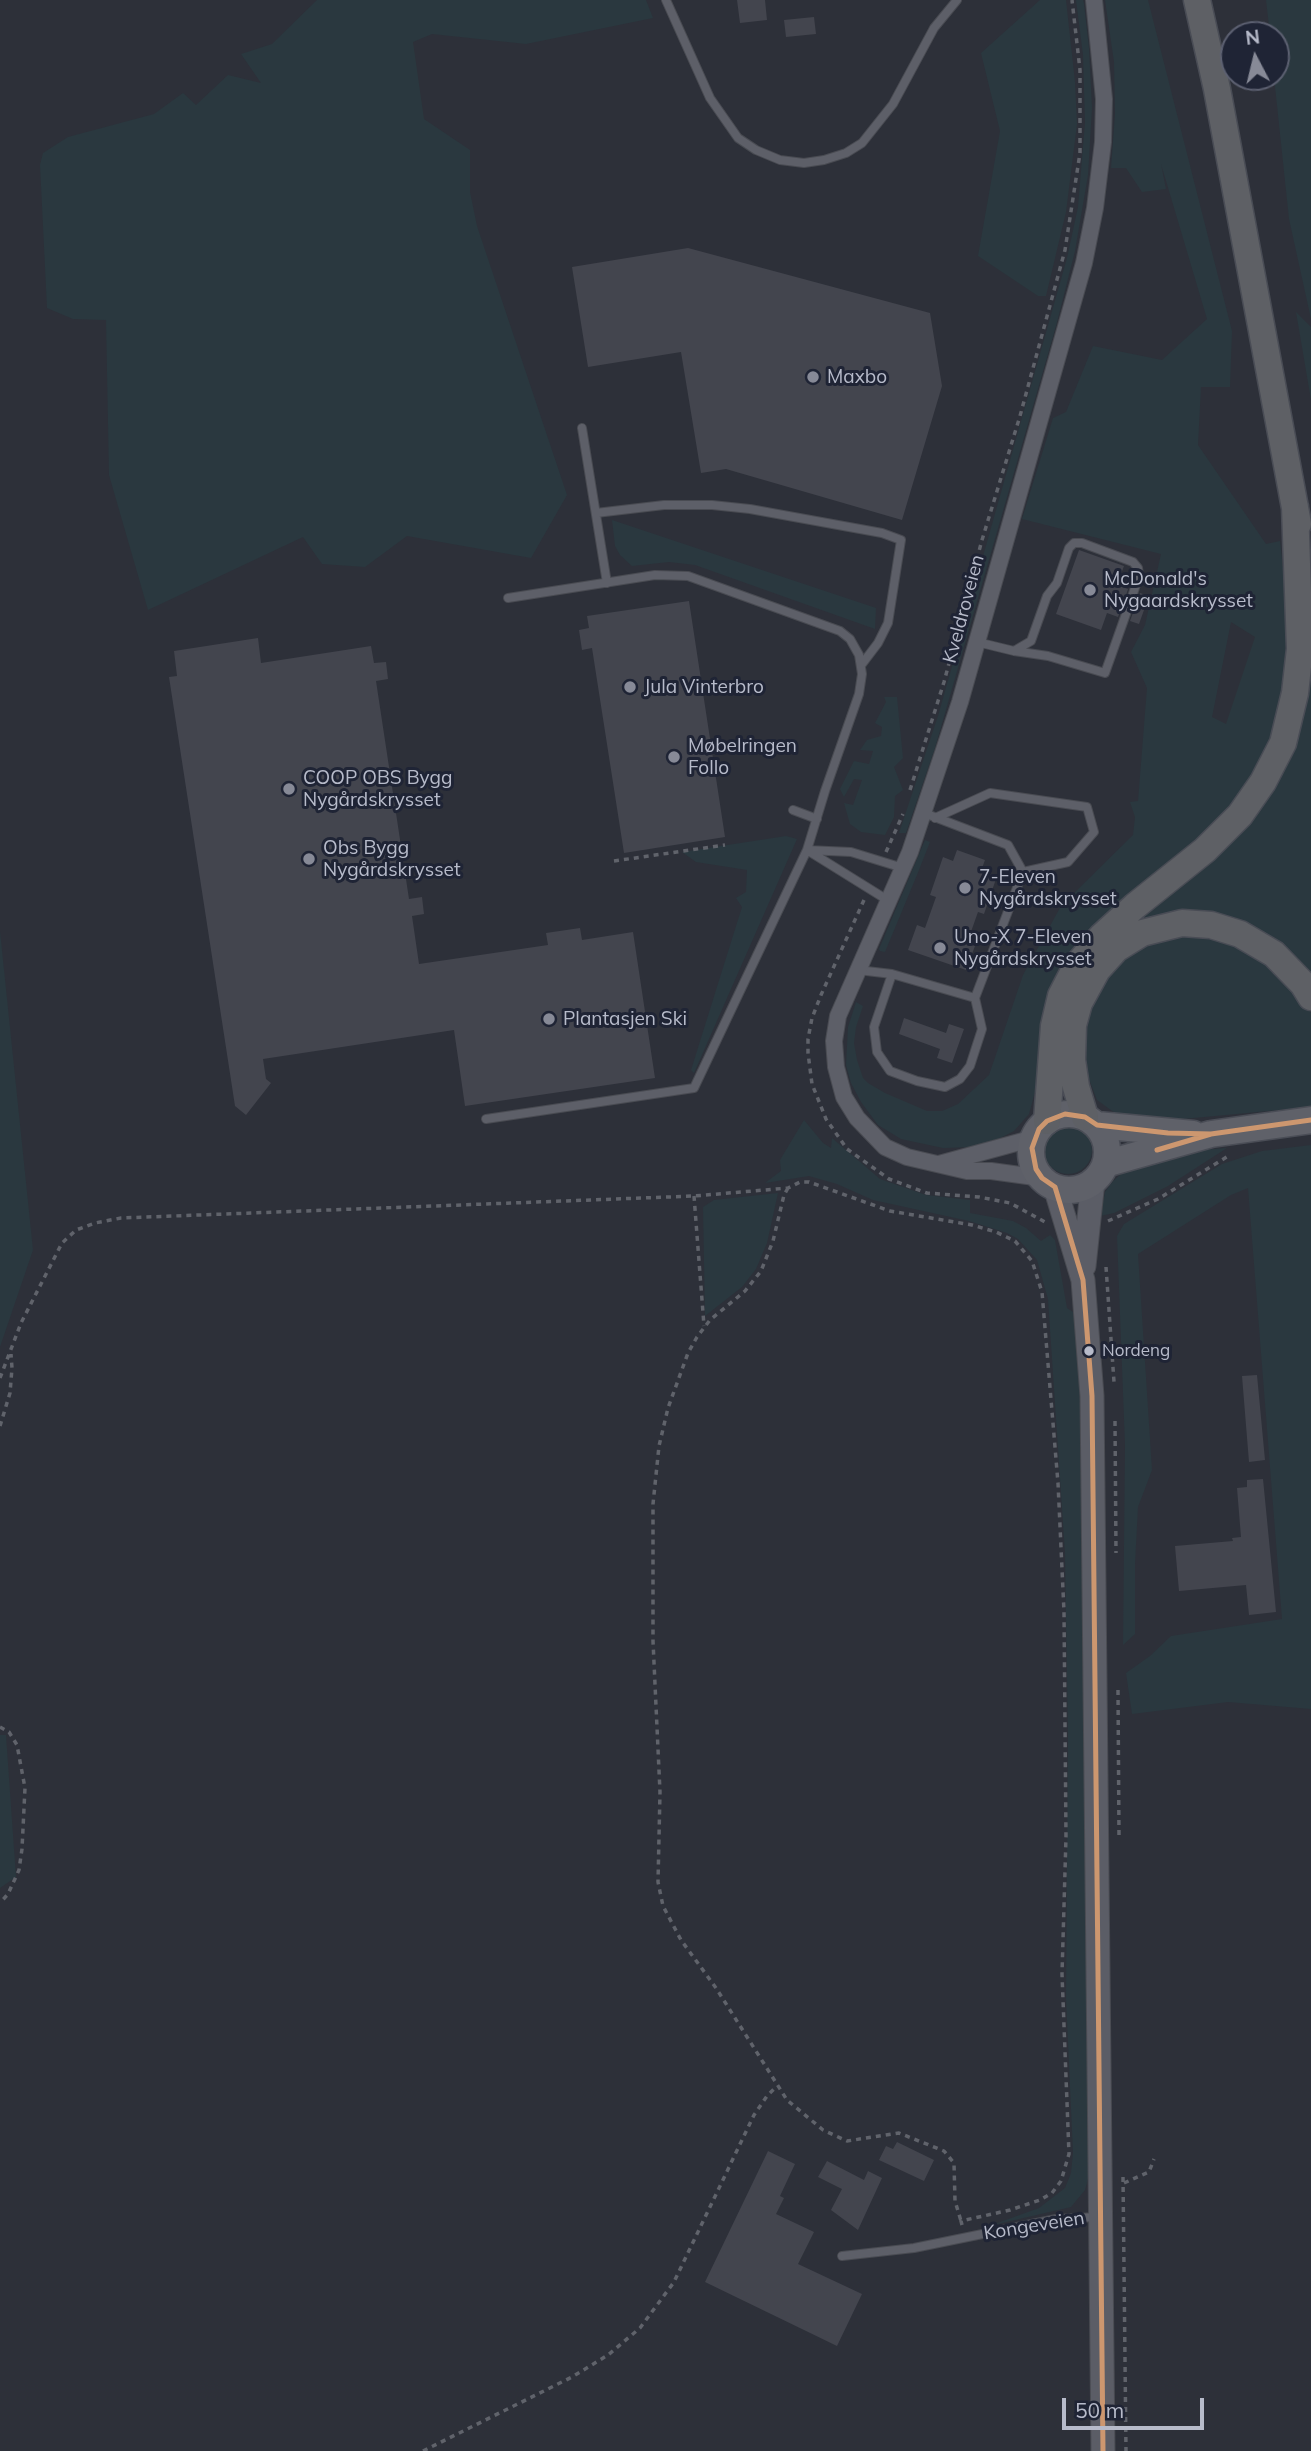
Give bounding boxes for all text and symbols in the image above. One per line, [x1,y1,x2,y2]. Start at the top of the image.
north arrow [1220,21,1290,91]
text: N [1244,24,1261,50]
place label: Maxbo [827,366,887,388]
marker: Maxbo [805,369,821,385]
street label: Kveldroveien [939,552,989,666]
place label: McDonald's Nygaardskrysset [1104,568,1253,612]
marker: McDonald's Nygaardskrysset [1082,582,1098,598]
place label: Jula Vinterbro [644,676,764,698]
marker: Jula Vinterbro [622,679,638,695]
place label: Møbelringen Follo [688,735,797,779]
marker: Møbelringen Follo [666,749,682,765]
place label: COOP OBS Bygg Nygårdskrysset [303,767,452,811]
marker: COOP OBS Bygg Nygårdskrysset [281,781,297,797]
place label: Obs Bygg Nygårdskrysset [323,837,461,881]
marker: Obs Bygg Nygårdskrysset [301,851,317,867]
place label: 7-Eleven Nygårdskrysset [979,866,1117,910]
marker: 7-Eleven Nygårdskrysset [957,880,973,896]
place label: Uno-X 7-Eleven Nygårdskrysset [954,926,1092,970]
marker: Uno-X 7-Eleven Nygårdskrysset [932,940,948,956]
place label: Plantasjen Ski [563,1008,687,1030]
marker: Plantasjen Ski [541,1011,557,1027]
place label: Nordeng [1102,1341,1170,1361]
marker: Nordeng [1082,1344,1096,1358]
street label: Kongeveien [982,2207,1086,2245]
scale bar [1066,2384,1208,2428]
text: 50 m [1075,2397,1124,2423]

